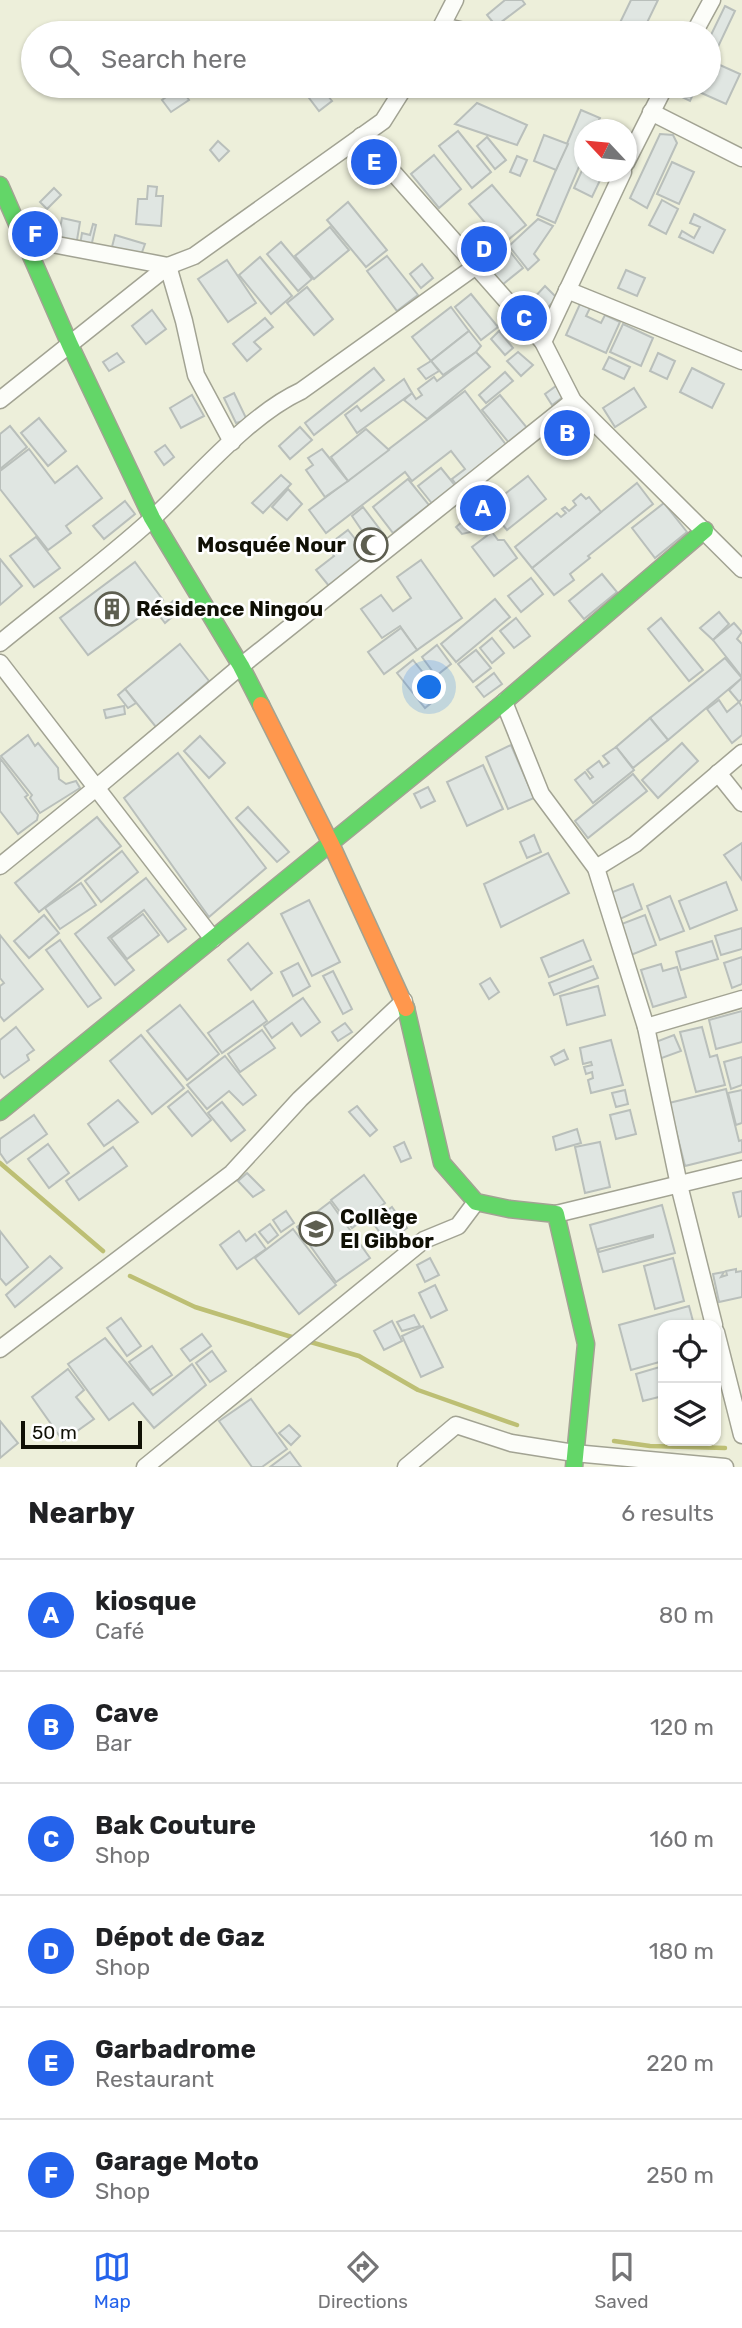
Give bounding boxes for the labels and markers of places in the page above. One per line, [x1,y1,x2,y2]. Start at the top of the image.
pin: E [351,136,397,188]
pin: F [12,208,58,260]
pin: D [461,223,507,275]
pin: C [501,292,547,344]
pin: B [544,407,590,459]
pin: A [460,482,506,534]
mosque icon: Mosquée Nour [352,526,390,564]
place label: Mosquée Nour [197,532,346,557]
building icon: Résidence Ningou [93,590,131,628]
place label: Résidence Ningou [136,596,323,621]
place label: Collège El Gibbor [340,1204,434,1253]
school or university icon: Collège El Gibbor [297,1210,335,1248]

